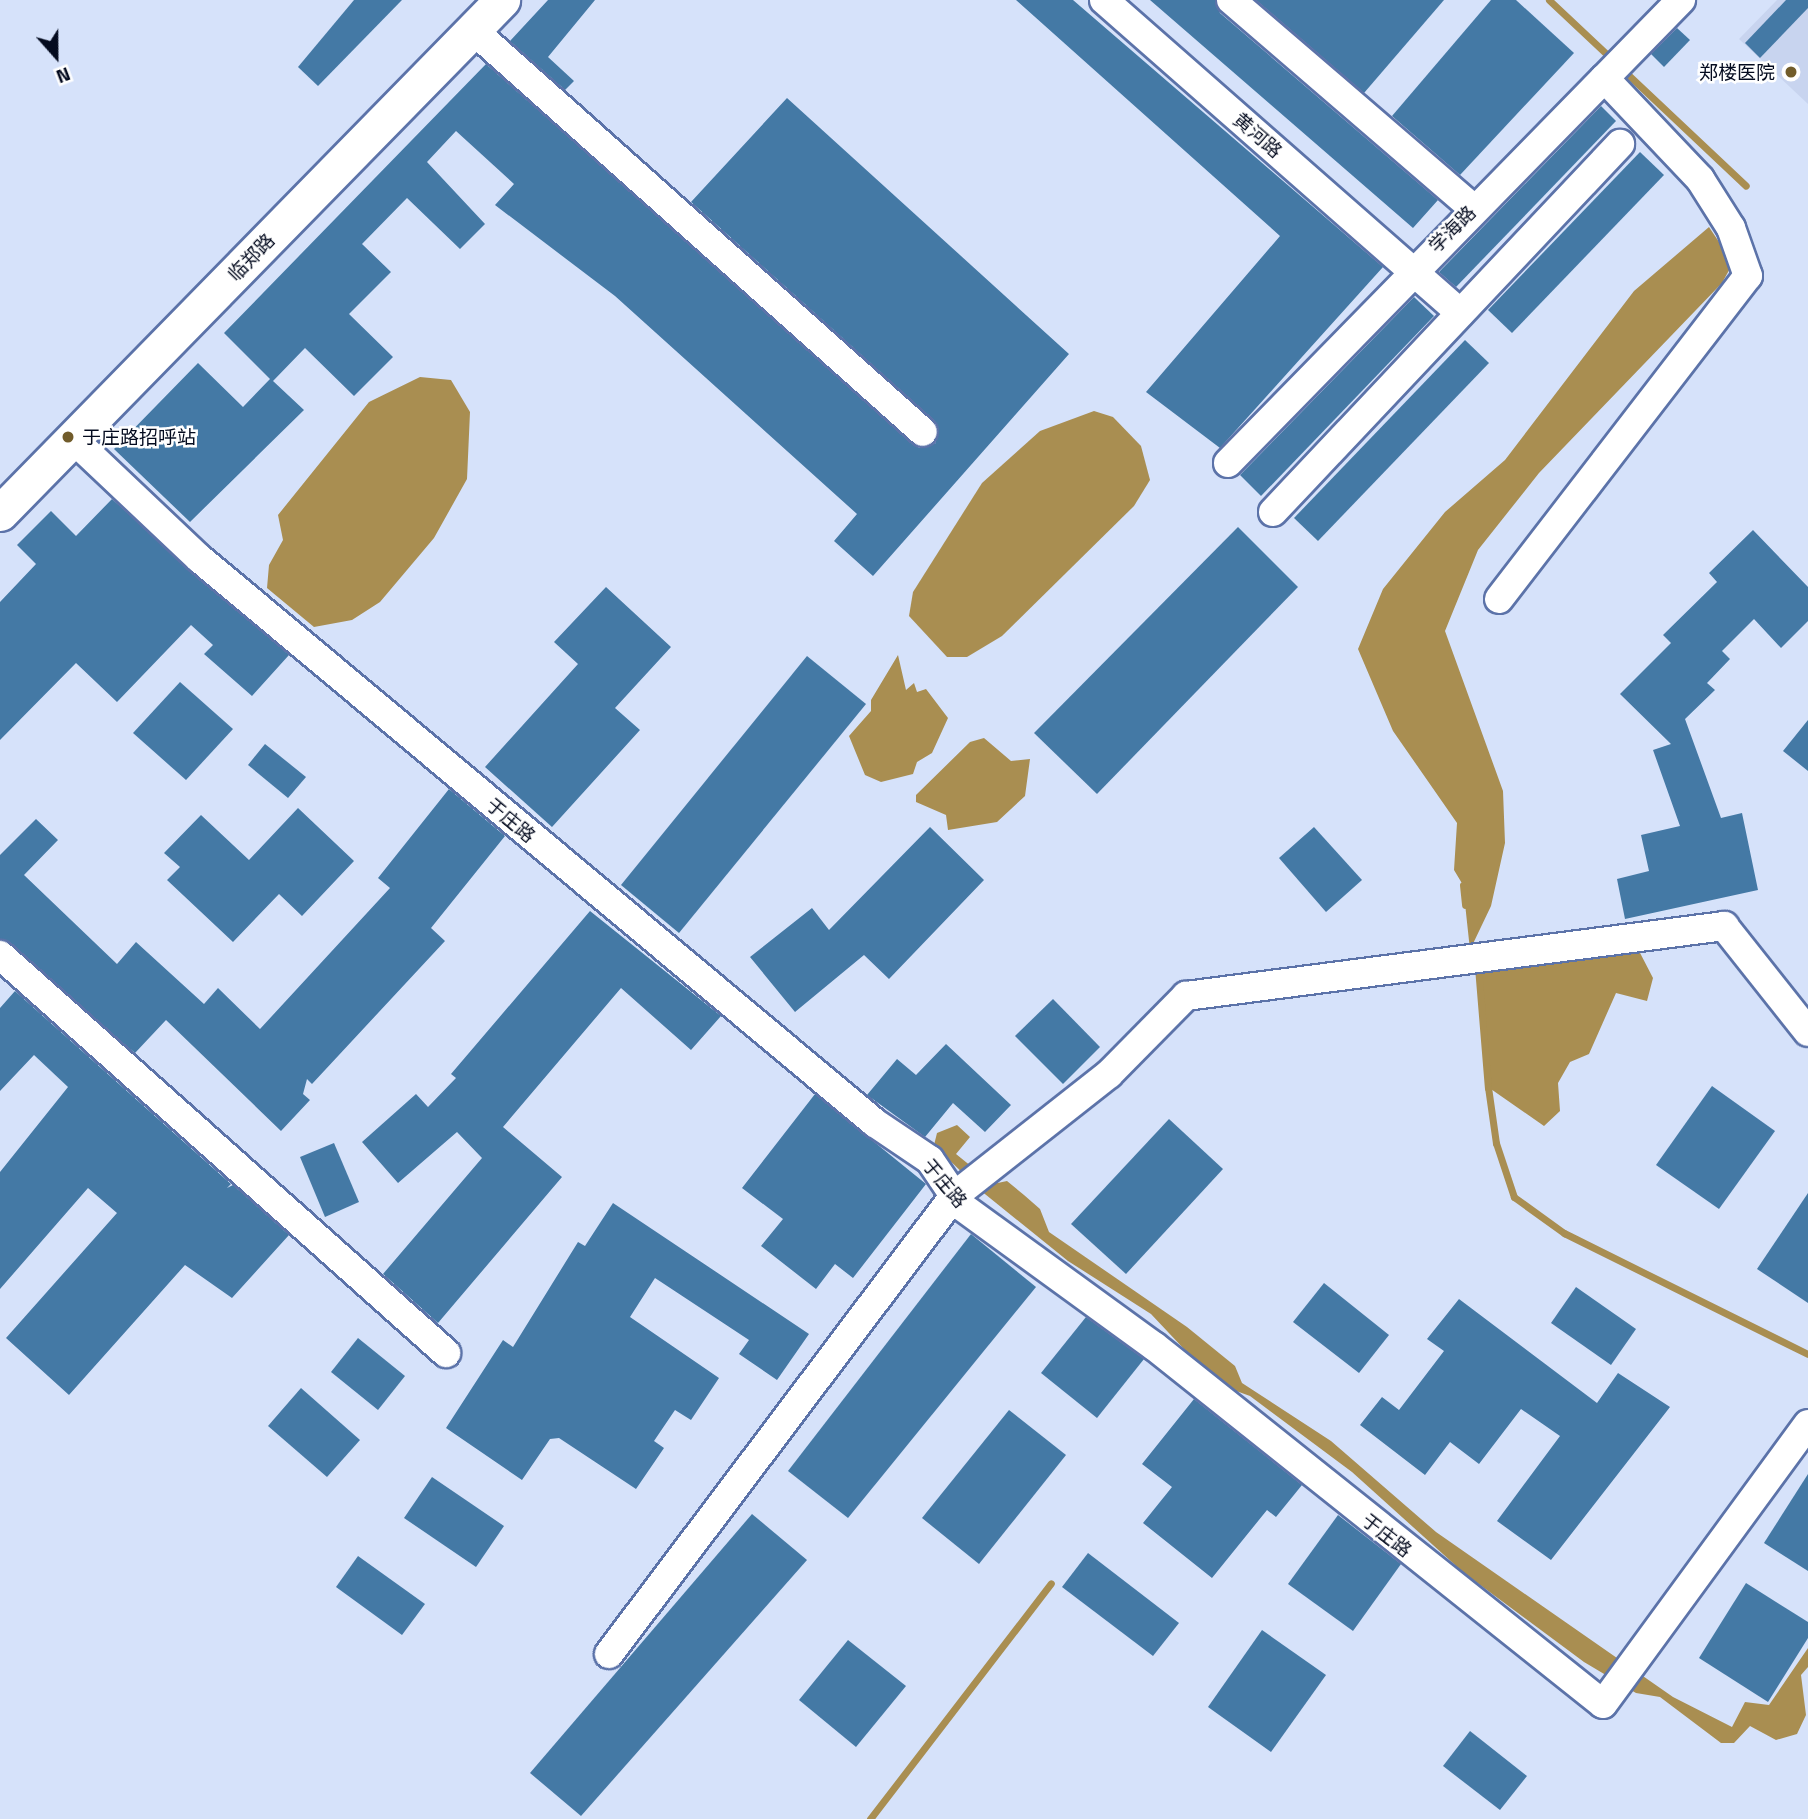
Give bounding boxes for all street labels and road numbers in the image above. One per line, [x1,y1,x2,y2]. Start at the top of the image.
street label: 黄河路 [1229,108,1287,162]
street label: 学海路 [1424,201,1480,257]
street label: 临郑路 [223,229,279,285]
street label: 于庄路 [482,793,540,847]
street label: 于庄路 [918,1154,972,1212]
street label: 于庄路 [1358,1508,1416,1562]

